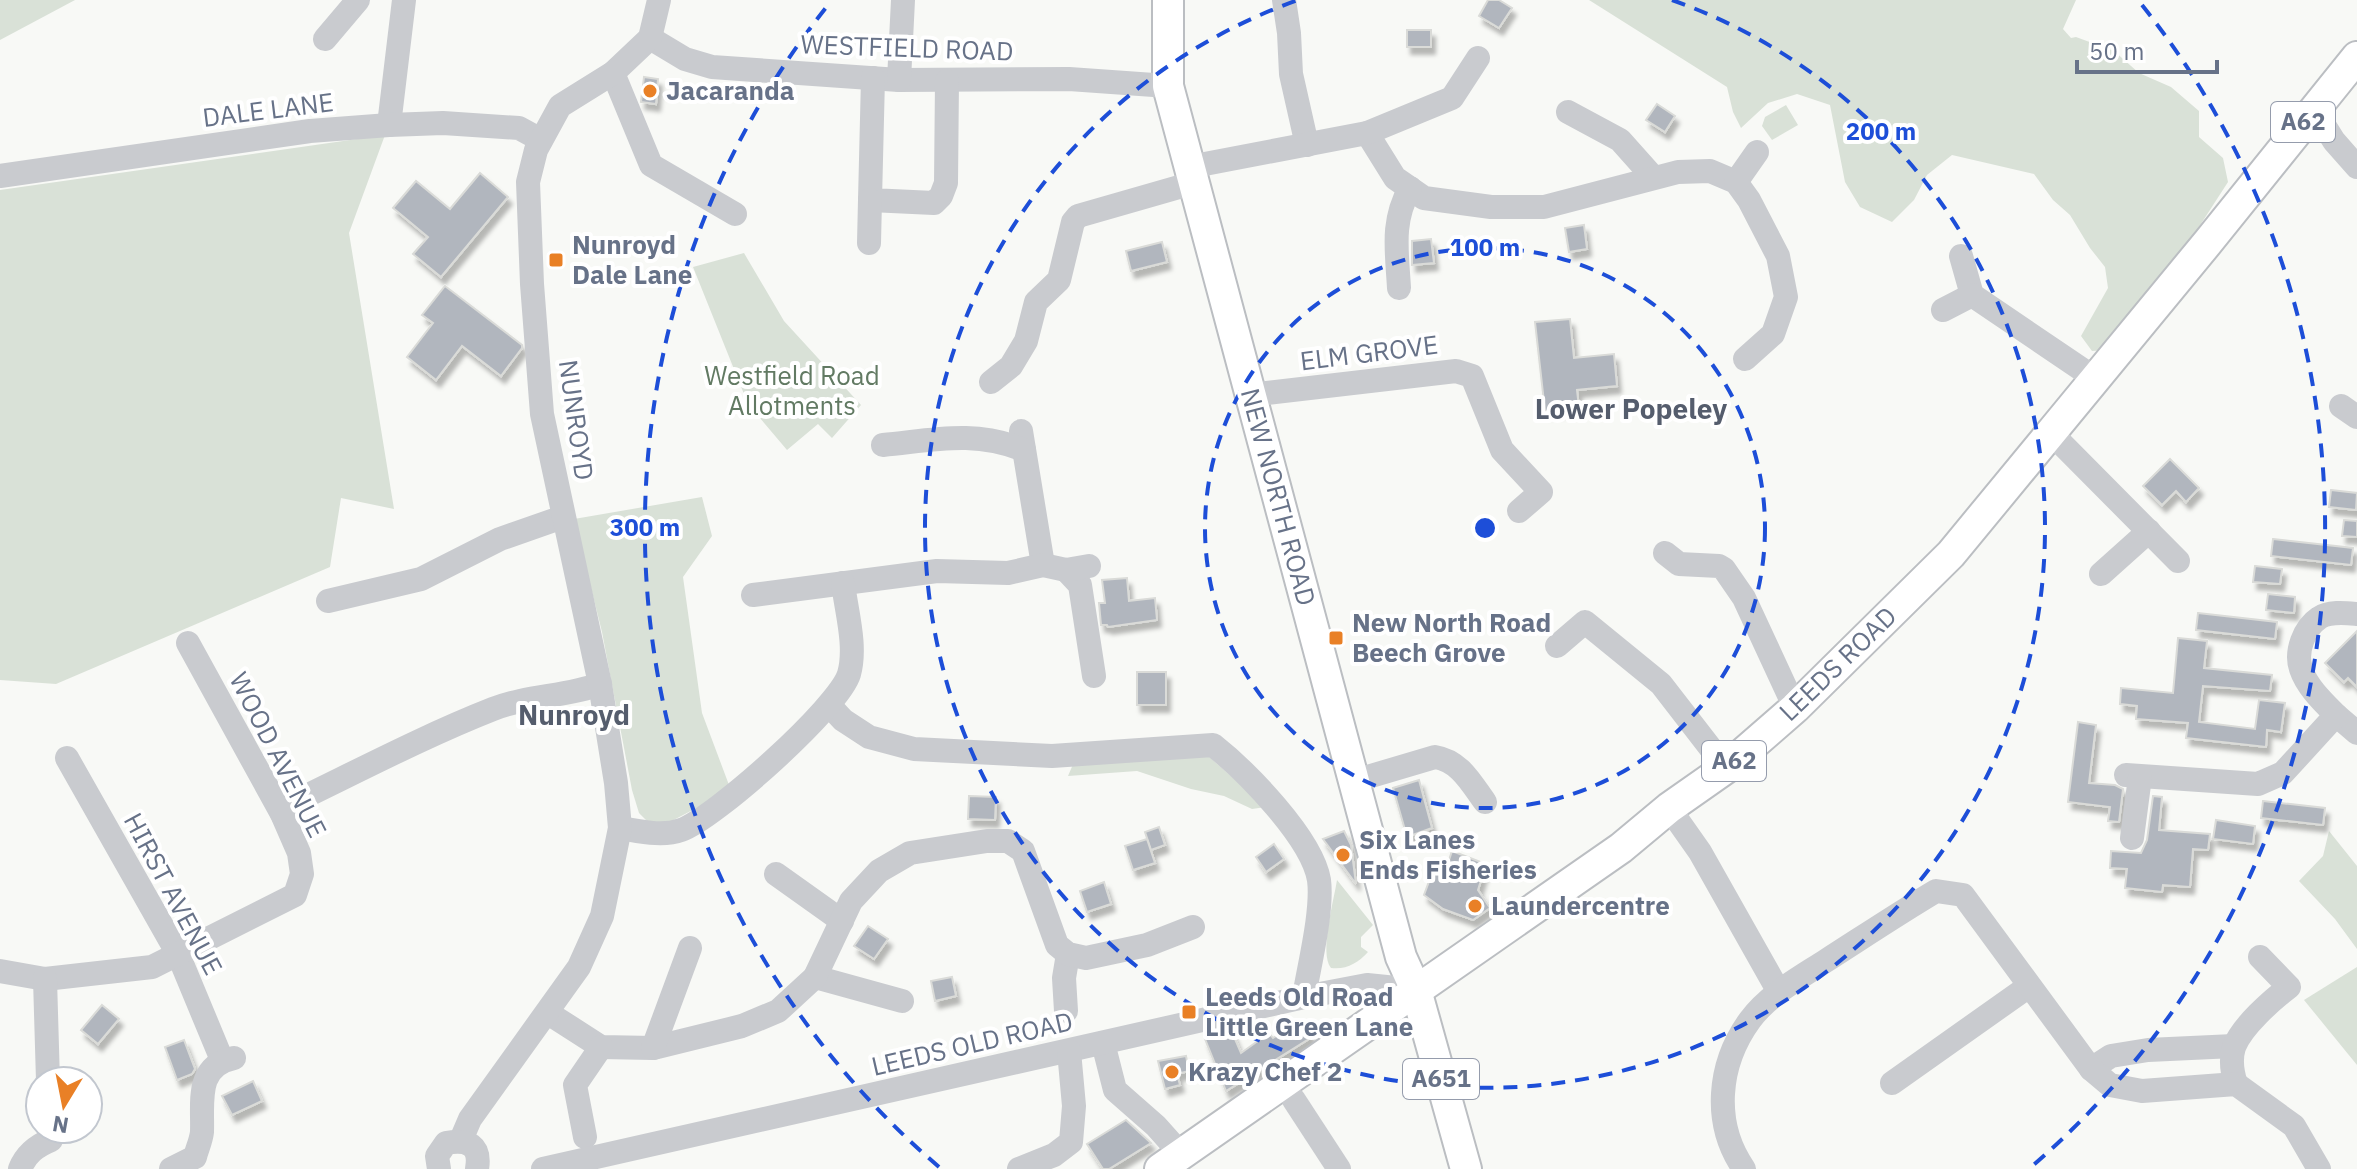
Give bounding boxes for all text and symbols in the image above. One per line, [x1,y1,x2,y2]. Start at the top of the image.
scale bar [2077,24,2217,74]
street label: WESTFIELD ROAD [800,26,1014,68]
text: 50 m [2089,35,2144,67]
place label: Jacaranda [666,73,795,107]
marker: Jacaranda [641,82,659,100]
street label: DALE LANE [200,84,335,134]
road number: A62 [2271,102,2335,142]
text: 200 m [1846,115,1916,147]
place label: Nunroyd Dale Lane [572,227,692,291]
text: 100 m [1450,231,1520,263]
marker: Nunroyd Dale Lane [547,251,565,269]
street label: ELM GROVE [1298,327,1440,377]
street label: NUNROYD [552,357,602,482]
park label: Westfield Road Allotments [704,358,880,422]
street label: NEW NORTH ROAD [1234,384,1324,609]
district label: Lower Popeley [1535,390,1727,427]
text: 300 m [610,511,680,543]
centre of rings [1471,514,1499,542]
street label: LEEDS ROAD [1771,599,1903,728]
place label: New North Road Beech Grove [1352,605,1551,669]
marker: New North Road Beech Grove [1327,629,1345,647]
street label: WOOD AVENUE [223,666,335,843]
district label: Nunroyd [518,696,630,733]
road number: A62 [1702,741,1766,781]
street label: HIRST AVENUE [117,807,231,981]
place label: Six Lanes Ends Fisheries [1359,822,1537,886]
marker: Six Lanes Ends Fisheries [1334,846,1352,864]
place label: Laundercentre [1491,888,1670,922]
marker: Laundercentre [1466,897,1484,915]
place label: Leeds Old Road Little Green Lane [1205,979,1413,1043]
street label: LEEDS OLD ROAD [868,1003,1076,1083]
marker: Leeds Old Road Little Green Lane [1180,1003,1198,1021]
place label: Krazy Chef 2 [1188,1054,1342,1088]
road number: A651 [1403,1059,1479,1099]
marker: Krazy Chef 2 [1163,1063,1181,1081]
north arrow [24,1065,104,1145]
text: N [50,1110,71,1141]

